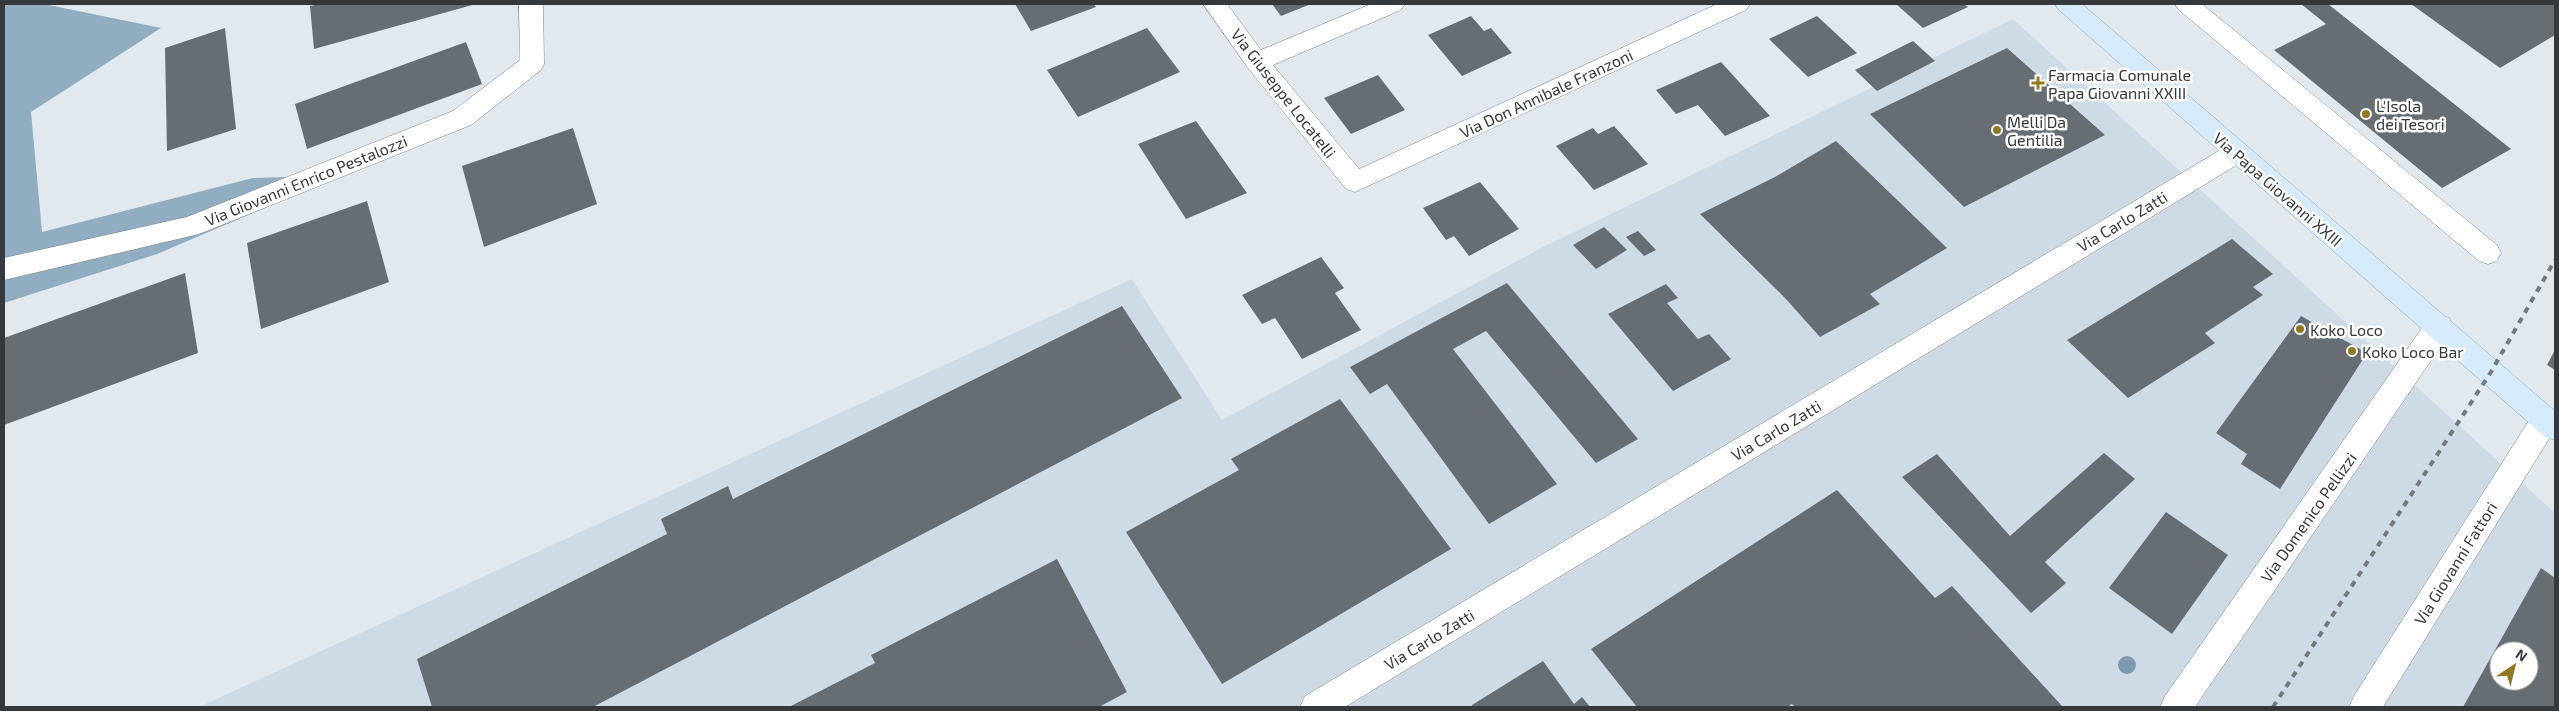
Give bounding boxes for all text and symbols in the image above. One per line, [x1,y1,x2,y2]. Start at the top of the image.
street label: Via Giuseppe Locatelli [1228,25,1340,161]
street label: Via Don Annibale Franzoni [1456,44,1636,142]
place label: Farmacia Comunale Papa Giovanni XXIII [2048,65,2191,102]
marker: Farmacia Comunale Papa Giovanni XXIII [2032,77,2044,89]
place label: L'Isola dei Tesori [2376,96,2445,133]
marker: L'Isola dei Tesori [2360,108,2372,120]
place label: Melli Da Gentilia [2007,112,2066,149]
marker: Melli Da Gentilia [1991,124,2003,136]
street label: Via Papa Giovanni XXIII [2210,128,2346,250]
street label: Via Giovanni Enrico Pestalozzi [202,131,410,229]
street label: Via Carlo Zatti [2073,187,2171,255]
place label: Koko Loco [2310,320,2383,339]
marker: Koko Loco [2294,323,2306,335]
place label: Koko Loco Bar [2362,342,2464,361]
marker: Koko Loco Bar [2346,345,2358,357]
street label: Via Carlo Zatti [1727,396,1825,464]
street label: Via Domenico Pellizzi [2256,449,2360,585]
street label: Via Giovanni Fattori [2410,498,2500,628]
street label: Via Carlo Zatti [1380,605,1478,673]
north arrow [2489,641,2539,691]
text: N [2513,645,2531,665]

